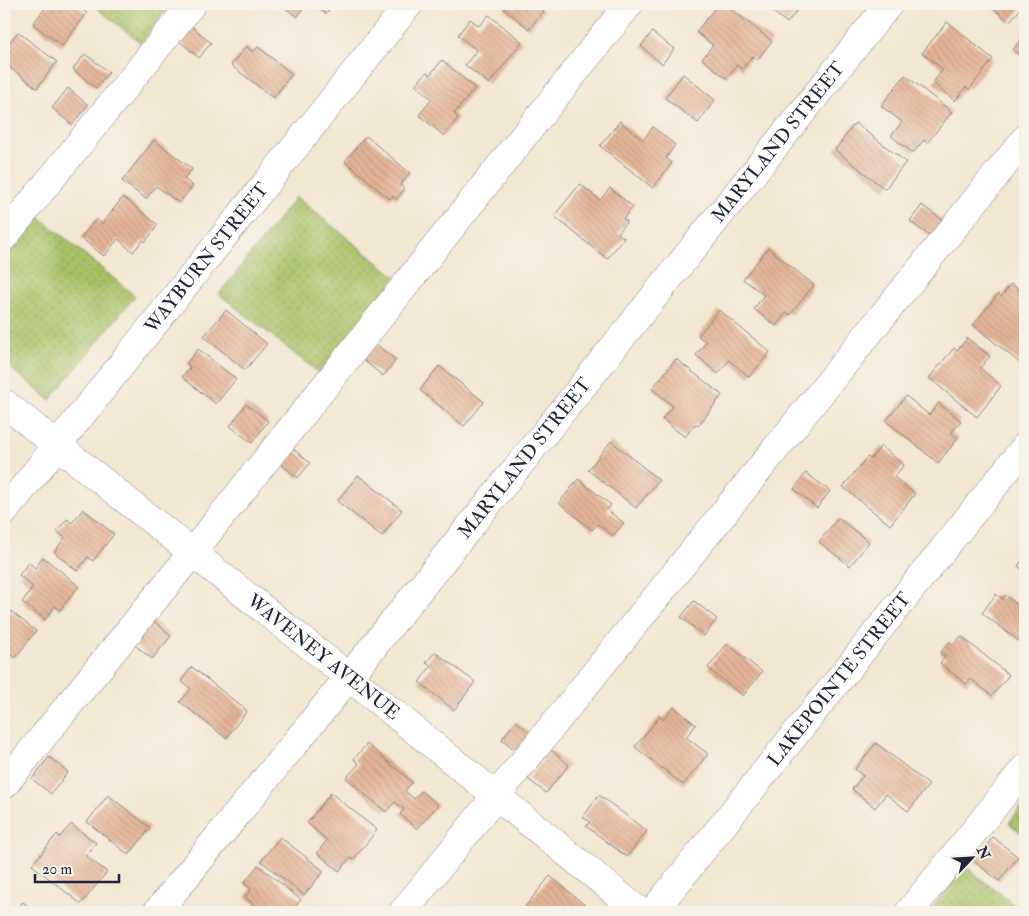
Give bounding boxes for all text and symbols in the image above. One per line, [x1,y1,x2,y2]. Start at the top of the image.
street label: MARYLAND STREET [706,57,850,228]
street label: WAYBURN STREET [139,178,274,339]
street label: MARYLAND STREET [453,373,596,543]
street label: LAKEPOINTE STREET [762,587,916,771]
street label: WAVENEY AVENUE [241,588,405,725]
north arrow [946,834,996,884]
text: N [973,843,994,862]
scale bar [35,851,119,883]
text: 20 m [42,860,72,879]

